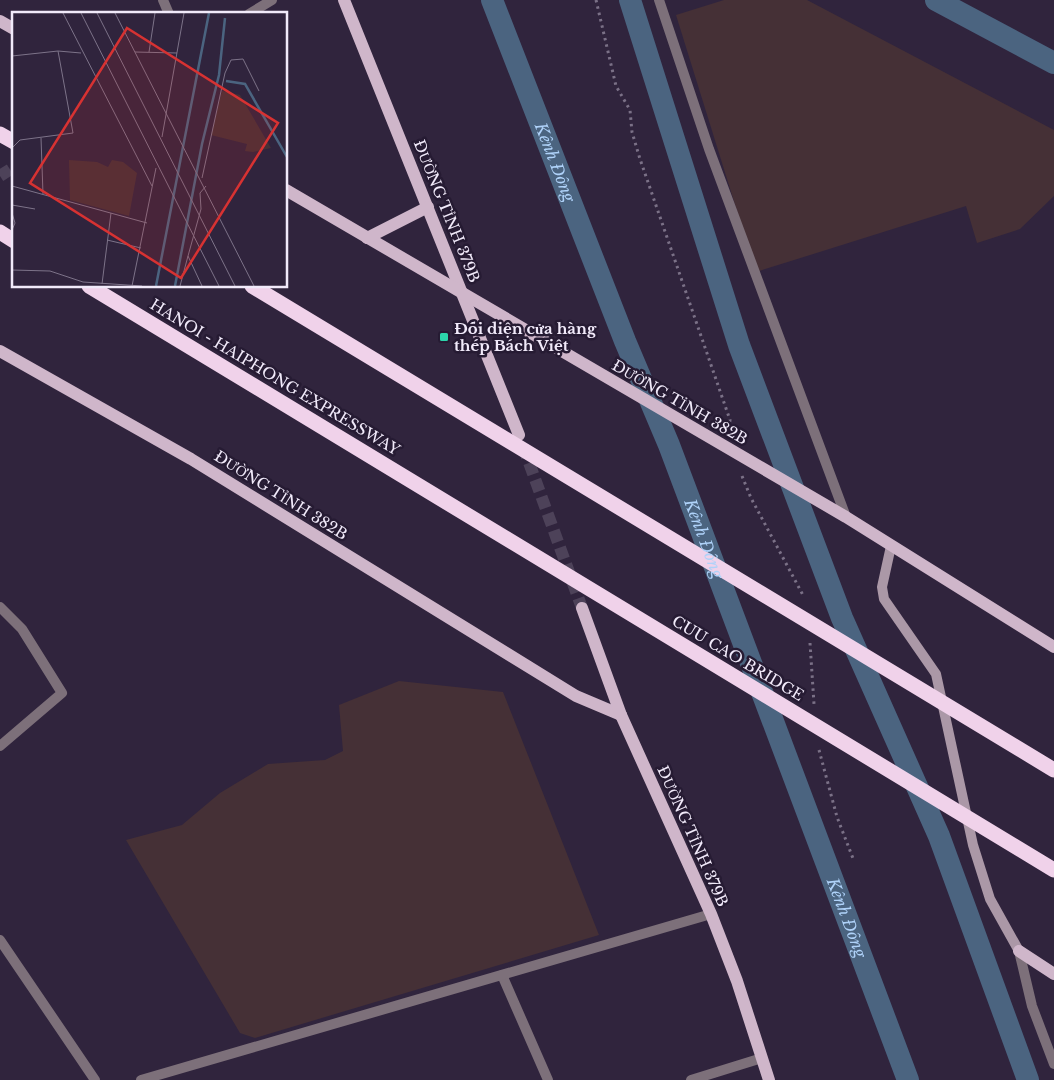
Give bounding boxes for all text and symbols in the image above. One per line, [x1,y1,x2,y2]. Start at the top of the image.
inset map [12,12,288,288]
water label: Kênh Đông [530,119,580,206]
street label: ĐƯỜNG TỈNH 379B [410,137,484,285]
street label: HANOI - HAIPHONG EXPRESSWAY [147,295,404,460]
place label: Đối diện cửa hàng thép Bách Việt [454,319,597,355]
marker: Đối diện cửa hàng thép Bách Việt [438,331,450,343]
street label: ĐƯỜNG TỈNH 382B [609,355,751,449]
street label: ĐƯỜNG TỈNH 382B [211,446,351,544]
water label: Kênh Đông [680,495,729,582]
street label: CUU CAO BRIDGE [669,611,807,705]
street label: ĐƯỜNG TỈNH 379B [653,763,733,909]
water label: Kênh Đông [822,874,871,962]

